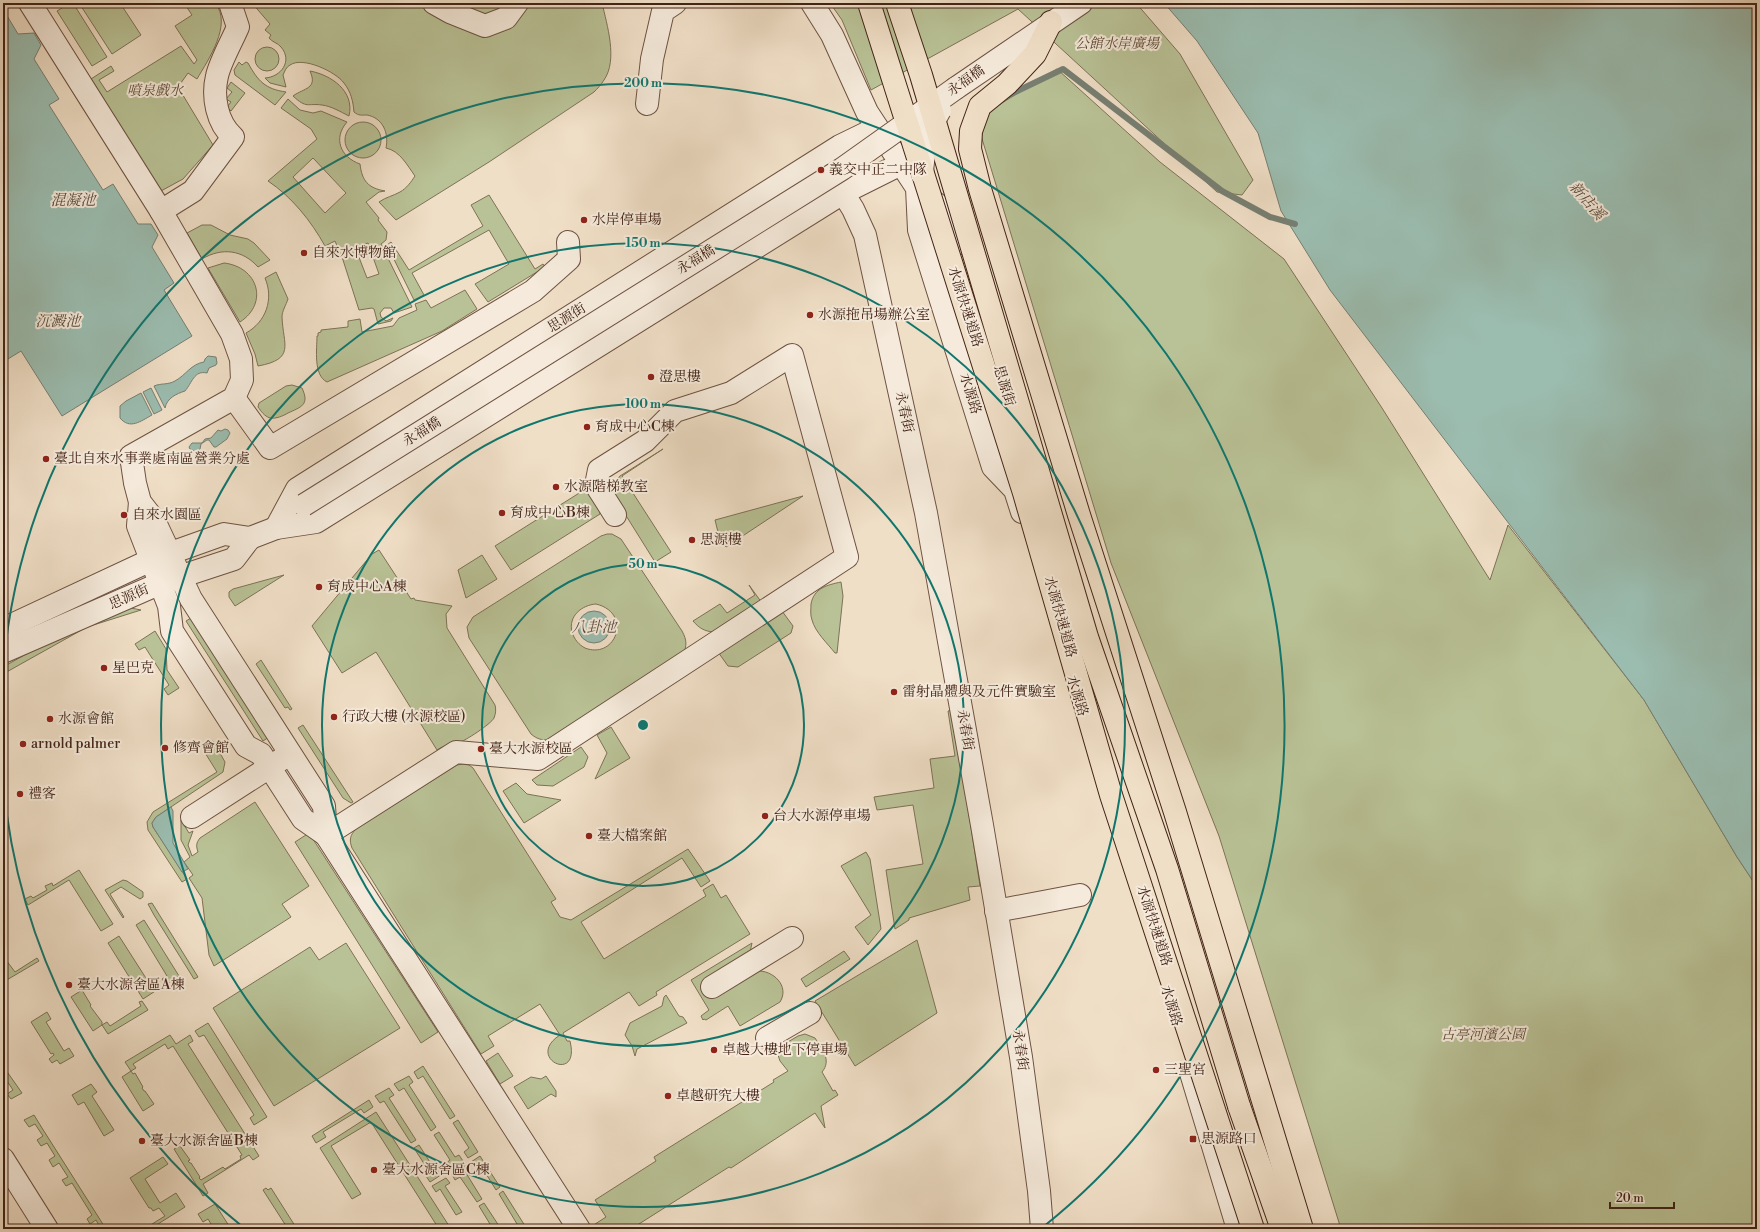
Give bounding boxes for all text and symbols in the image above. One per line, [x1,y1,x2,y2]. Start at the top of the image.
park label: 公館水岸廣場 [1075,35,1161,53]
street label: 永福橋 [944,62,988,100]
text: 200 m [624,76,662,91]
park label: 噴泉戲水 [127,82,185,100]
place label: 義交中正二中隊 [829,161,927,179]
marker: 義交中正二中隊 [816,165,826,175]
water label: 新店溪 [1565,178,1610,226]
water label: 混凝池 [50,191,97,210]
place label: 水岸停車場 [592,211,662,229]
marker: 水岸停車場 [579,215,589,225]
text: 150 m [626,236,660,251]
street label: 永福橋 [673,241,719,279]
place label: 自來水博物館 [312,244,396,262]
marker: 自來水博物館 [299,248,309,258]
street label: 水源快速道路 [943,264,987,350]
street label: 思源街 [544,299,590,337]
place label: 水源拖吊場辦公室 [818,306,930,324]
marker: 水源拖吊場辦公室 [805,310,815,320]
water label: 沉澱池 [35,312,82,331]
street label: 思源街 [989,363,1019,409]
place label: 澄思樓 [659,368,701,386]
street label: 水源路 [955,371,985,417]
marker: 澄思樓 [646,372,656,382]
street label: 永春街 [891,390,917,434]
text: 100 m [625,397,661,412]
street label: 永福橋 [399,413,445,451]
place label: 育成中心C棟 [595,418,675,436]
marker: 育成中心C棟 [582,422,592,432]
place label: 臺北自來水事業處南區營業分處 [54,450,250,468]
marker: 臺北自來水事業處南區營業分處 [41,454,51,464]
place label: 水源階梯教室 [564,478,648,496]
marker: 水源階梯教室 [551,482,561,492]
place label: 育成中心B棟 [510,504,590,522]
place label: 自來水園區 [132,506,202,524]
marker: 育成中心B棟 [497,508,507,518]
marker: 自來水園區 [119,510,129,520]
place label: 思源樓 [700,531,742,549]
marker: 思源樓 [687,535,697,545]
text: 50 m [628,557,658,572]
street label: 水源快速道路 [1040,574,1080,660]
place label: 育成中心A棟 [327,578,407,596]
street label: 思源街 [106,580,152,614]
marker: 育成中心A棟 [314,582,324,592]
water label: 八卦池 [571,618,618,637]
place label: 星巴克 [112,659,154,677]
marker: 星巴克 [99,663,109,673]
street label: 水源路 [1062,673,1092,719]
place label: 雷射晶體與及元件實驗室 [902,683,1056,701]
marker: 雷射晶體與及元件實驗室 [889,687,899,697]
place label: 行政大樓 (水源校區) [342,708,466,726]
street label: 永春街 [952,708,978,752]
place label: 水源會館 [58,710,114,728]
marker: 行政大樓 (水源校區) [329,712,339,722]
marker: 水源會館 [45,714,55,724]
centre of rings [636,718,650,732]
place label: arnold palmer [31,735,120,753]
marker: arnold palmer [18,739,28,749]
place label: 修齊會館 [173,739,229,757]
place label: 臺大水源校區 [489,740,573,758]
marker: 修齊會館 [160,743,170,753]
marker: 臺大水源校區 [476,744,486,754]
place label: 禮客 [28,785,56,803]
marker: 禮客 [15,789,25,799]
place label: 台大水源停車場 [773,807,871,825]
marker: 台大水源停車場 [760,811,770,821]
place label: 臺大檔案館 [597,827,667,845]
marker: 臺大檔案館 [584,831,594,841]
street label: 水源快速道路 [1132,883,1176,969]
place label: 臺大水源舍區A棟 [77,976,185,994]
marker: 臺大水源舍區A棟 [64,980,74,990]
street label: 水源路 [1156,983,1186,1029]
park label: 古亭河濱公園 [1441,1026,1527,1044]
street label: 永春街 [1008,1028,1032,1072]
place label: 卓越大樓地下停車場 [722,1041,848,1059]
marker: 卓越大樓地下停車場 [709,1045,719,1055]
place label: 三聖宮 [1164,1061,1206,1079]
marker: 三聖宮 [1151,1065,1161,1075]
place label: 卓越研究大樓 [676,1087,760,1105]
marker: 卓越研究大樓 [663,1091,673,1101]
place label: 思源路口 [1201,1130,1257,1148]
place label: 臺大水源舍區B棟 [150,1132,258,1150]
marker: 思源路口 [1188,1134,1198,1144]
marker: 臺大水源舍區B棟 [137,1136,147,1146]
place label: 臺大水源舍區C棟 [382,1161,490,1179]
marker: 臺大水源舍區C棟 [369,1165,379,1175]
scale bar [1610,1184,1674,1210]
text: 20 m [1616,1191,1644,1206]

